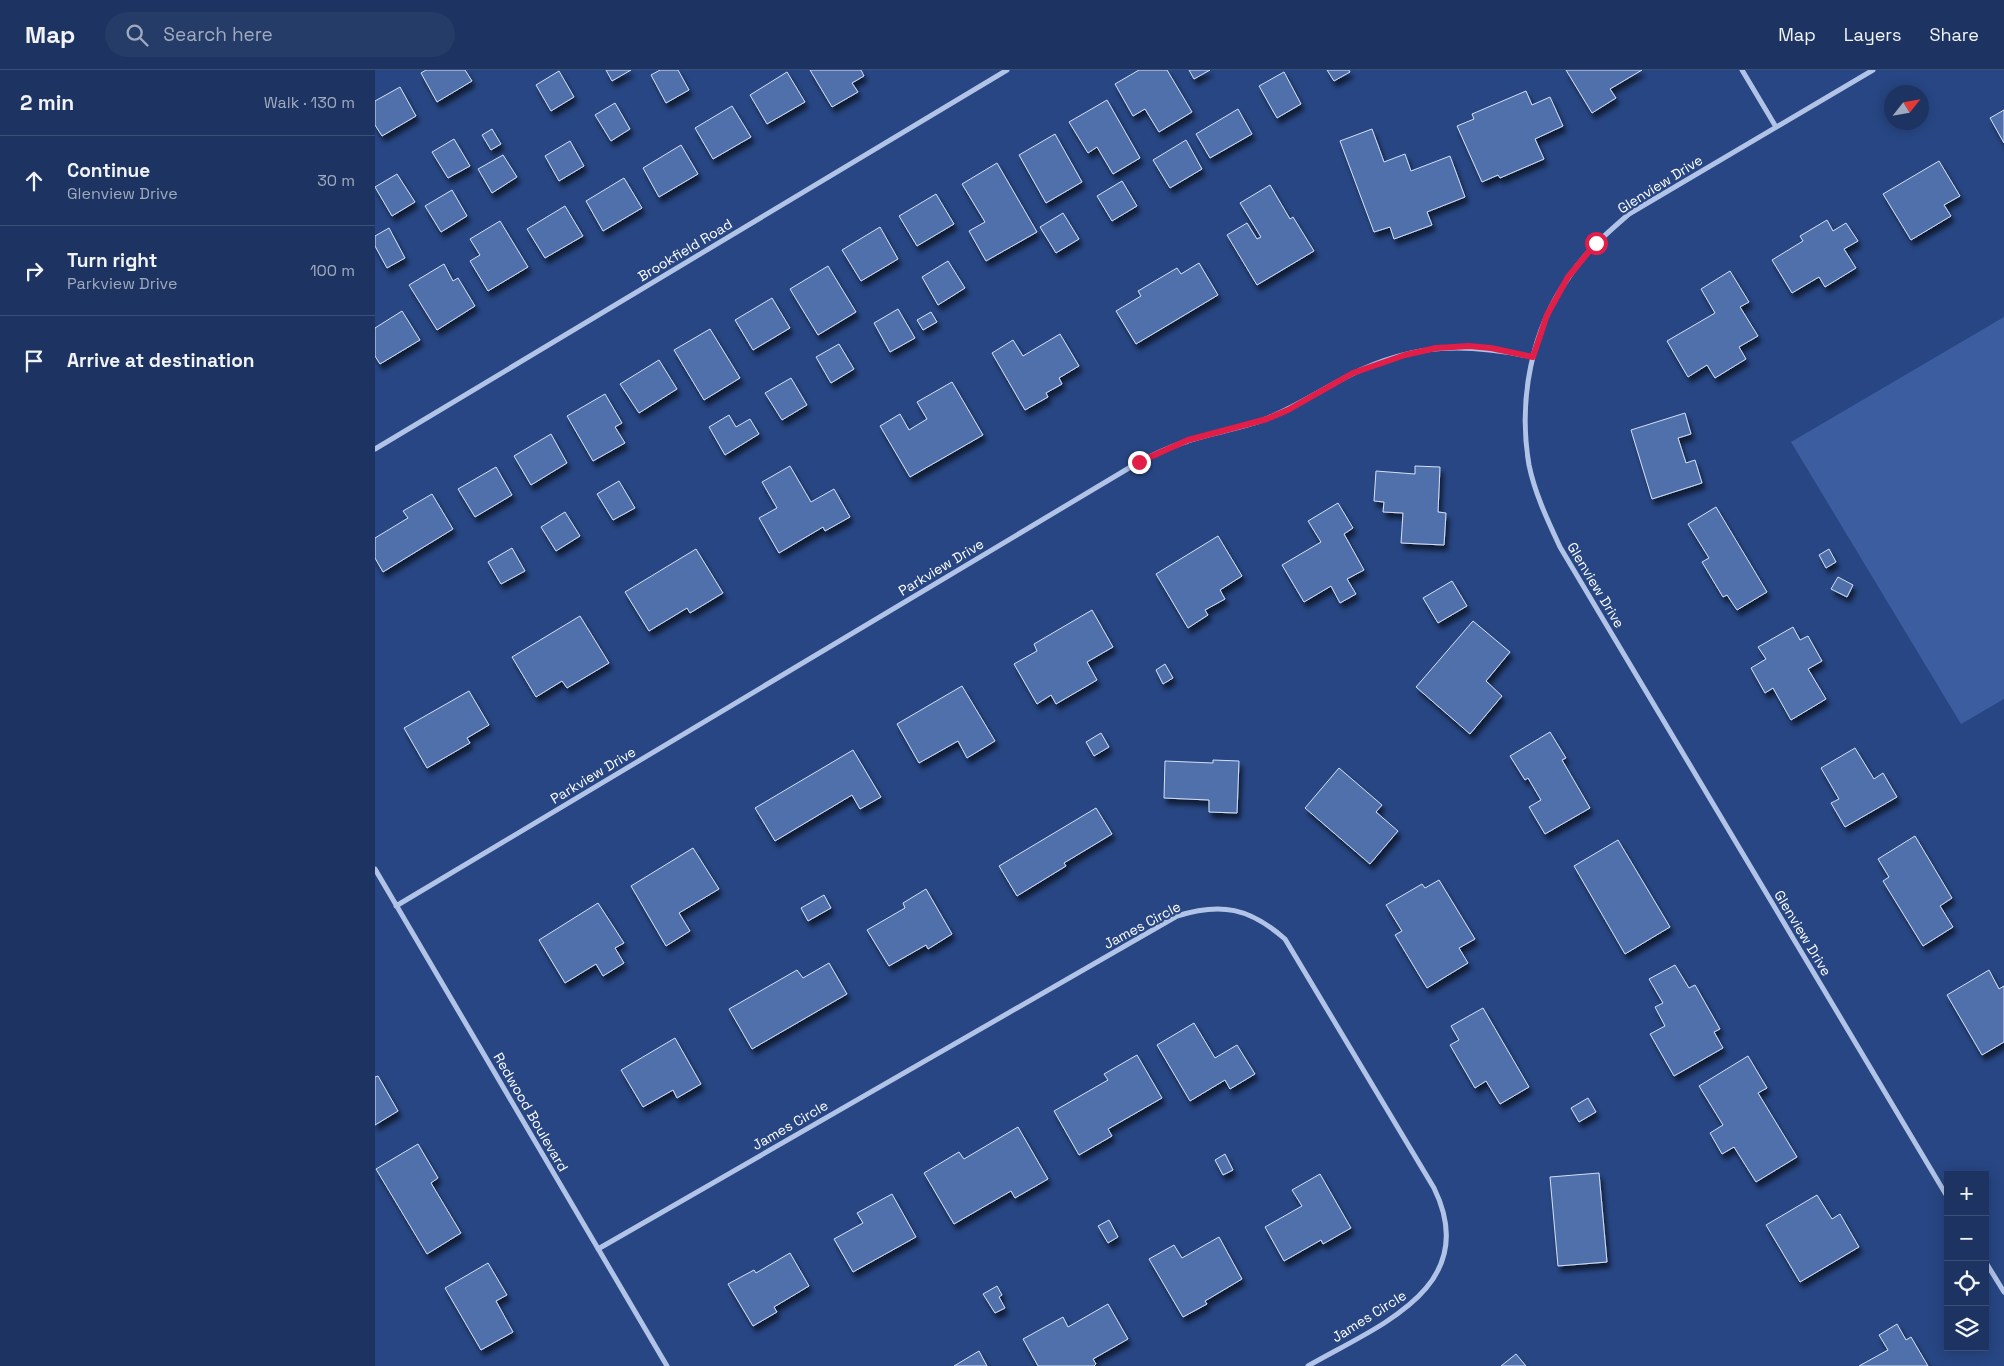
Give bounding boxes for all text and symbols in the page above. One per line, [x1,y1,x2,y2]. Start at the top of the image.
search box [105,12,455,57]
text: Map [25,19,75,50]
icon: search [123,21,151,49]
text: Search here [163,22,273,47]
text: Map [1778,23,1816,46]
text: Layers [1844,23,1901,46]
text: Share [1929,23,1979,46]
north arrow [1884,85,1929,130]
text: 2 min [20,89,74,116]
text: Walk · 130 m [264,92,355,113]
street label: Glenview Drive [1614,151,1706,217]
text: Continue [67,158,150,183]
icon: ahead [20,167,48,195]
text: 30 m [317,170,355,191]
text: Glenview Drive [67,183,178,204]
street label: Brookfield Road [634,215,736,285]
route start [1585,232,1608,255]
text: Turn right [67,248,157,273]
icon: right [20,257,48,285]
text: 100 m [310,260,355,281]
text: Parkview Drive [67,273,177,294]
icon: arrive [20,347,48,375]
text: Arrive at destination [67,348,255,373]
route end [1128,451,1151,474]
street label: Parkview Drive [895,534,987,600]
street label: Glenview Drive [1563,539,1629,631]
street label: Parkview Drive [547,742,639,808]
street label: Glenview Drive [1770,887,1836,979]
street label: James Circle [1100,897,1184,953]
street label: Redwood Boulevard [490,1049,572,1175]
street label: James Circle [749,1096,831,1154]
map controls [1944,1171,1989,1351]
button: + [1944,1171,1989,1216]
button: − [1944,1216,1989,1261]
button: locate [1944,1261,1989,1306]
street label: James Circle [1328,1286,1410,1346]
button: layers [1944,1306,1989,1351]

